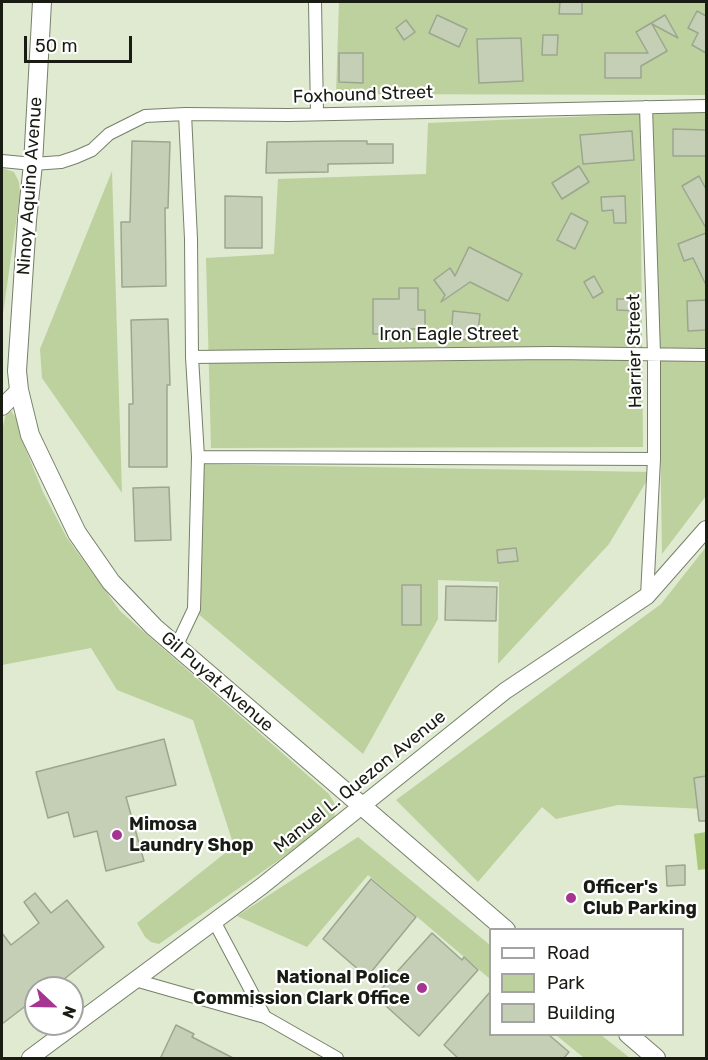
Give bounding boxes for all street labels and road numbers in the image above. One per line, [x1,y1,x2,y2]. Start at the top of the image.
street label: Foxhound Street [293,82,433,108]
street label: Ninoy Aquino Avenue [13,96,47,276]
street label: Harrier Street [623,294,647,408]
street label: Iron Eagle Street [379,324,519,346]
street label: Gil Puyat Avenue [156,627,278,737]
street label: Manuel L. Quezon Avenue [270,706,450,858]

